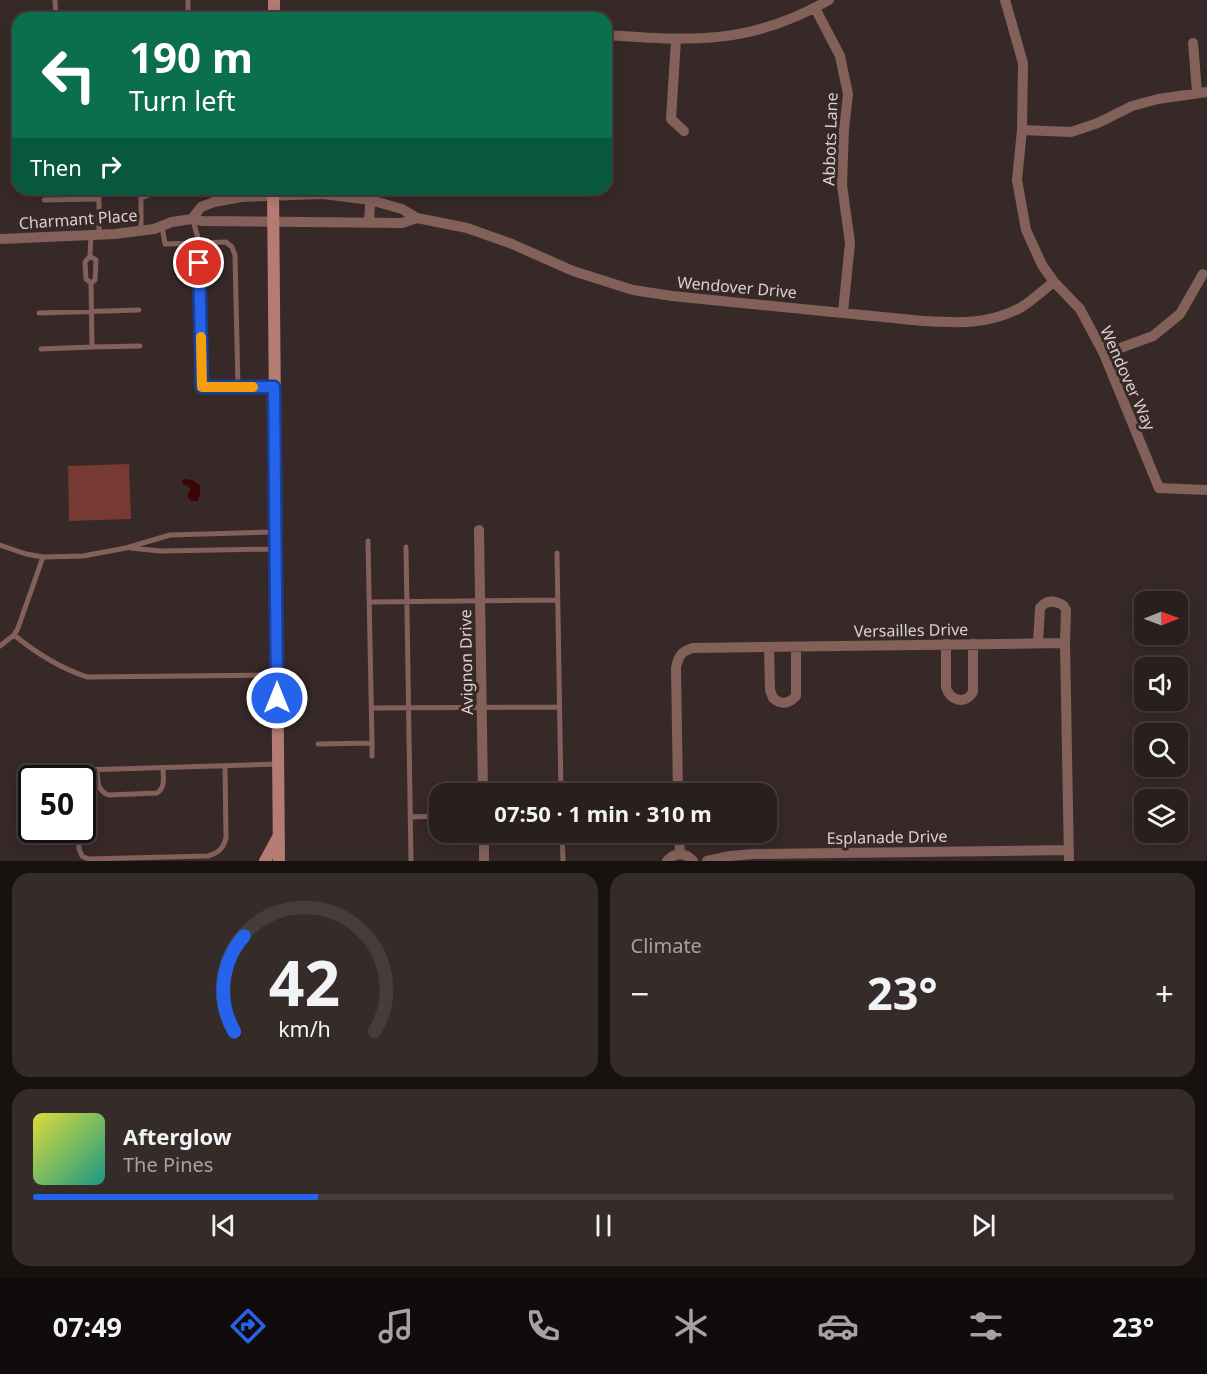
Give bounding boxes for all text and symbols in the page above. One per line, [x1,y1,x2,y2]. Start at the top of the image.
text: 190 m [129,28,253,85]
icon: left [30,36,108,114]
text: Turn left [129,82,235,119]
street label: Abbots Lane [817,92,843,186]
icon: right [94,150,127,183]
text: Then [30,152,82,182]
street label: Charmant Place [18,204,138,234]
pin [173,237,224,288]
icon: arrive [182,246,215,279]
street label: Wendover Drive [676,271,798,303]
street label: Wendover Way [1095,322,1161,435]
north arrow [1134,591,1188,645]
map controls [1134,591,1188,843]
street label: Avignon Drive [454,609,478,715]
street label: Versailles Drive [854,618,968,642]
button: sound [1134,657,1188,711]
position arrow [245,666,309,730]
button: search [1134,723,1188,777]
speed limit sign: 50 [18,765,96,843]
button: layers [1134,789,1188,843]
text: 07:50 · 1 min · 310 m [494,798,712,828]
street label: Esplanade Drive [826,825,948,849]
text: Climate [631,932,702,959]
text: 42 [269,939,340,1024]
text: 23° [867,962,938,1023]
text: − [631,971,649,1016]
text: + [1155,971,1174,1016]
text: km/h [278,1014,331,1043]
text: Afterglow [123,1121,232,1151]
text: The Pines [123,1151,213,1178]
icon: previous [207,1209,240,1242]
icon: pause [587,1209,620,1242]
icon: next [967,1209,1000,1242]
icon: directions [227,1305,269,1347]
icon: music [375,1305,417,1347]
icon: phone [522,1305,564,1347]
icon: climate [670,1305,712,1347]
icon: car [817,1305,859,1347]
icon: filters [965,1305,1007,1347]
text: 07:49 [53,1308,122,1345]
text: 23° [1112,1308,1154,1345]

